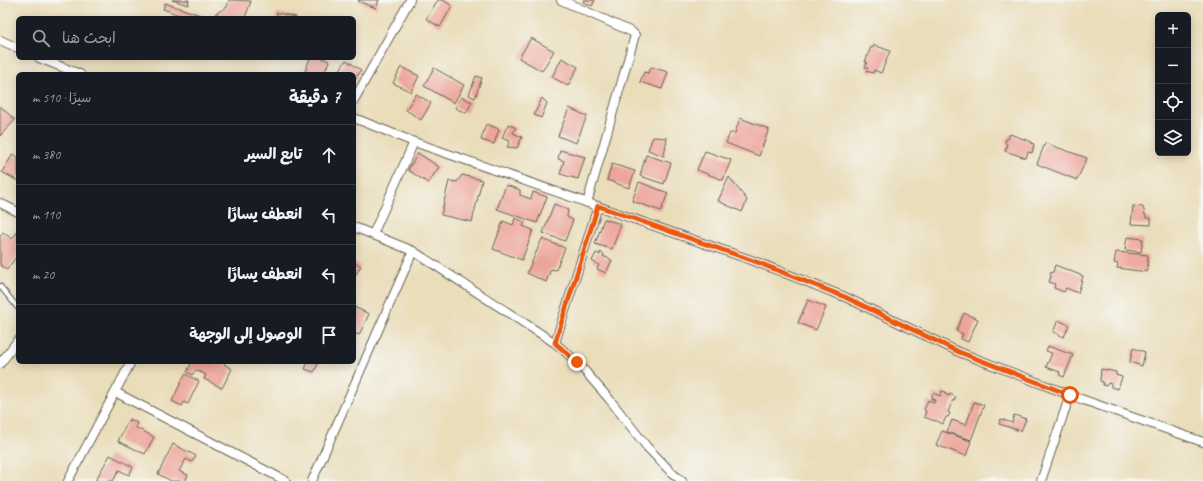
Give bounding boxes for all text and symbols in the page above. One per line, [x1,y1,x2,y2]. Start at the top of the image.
map controls [1155,12,1191,156]
button: + [1155,12,1191,48]
search box [16,16,356,60]
icon: search [30,27,52,49]
text: ابحث هنا [62,29,116,48]
button: − [1155,48,1191,84]
button: locate [1155,84,1191,120]
text: 7 دقيقة [289,87,340,108]
text: سيرًا · 510 m [32,90,91,106]
button: layers [1155,120,1191,156]
icon: ahead [318,144,340,166]
text: تابع السير [245,145,302,164]
text: 380 m [32,147,60,163]
icon: left [318,204,340,226]
text: انعطف يسارًا [227,205,302,224]
text: 110 m [32,207,60,223]
icon: left [318,264,340,286]
text: انعطف يسارًا [227,265,302,284]
text: 20 m [32,267,54,283]
icon: arrive [318,324,340,346]
text: الوصول إلى الوجهة [189,325,302,344]
route end [568,353,586,371]
route start [1061,386,1079,404]

